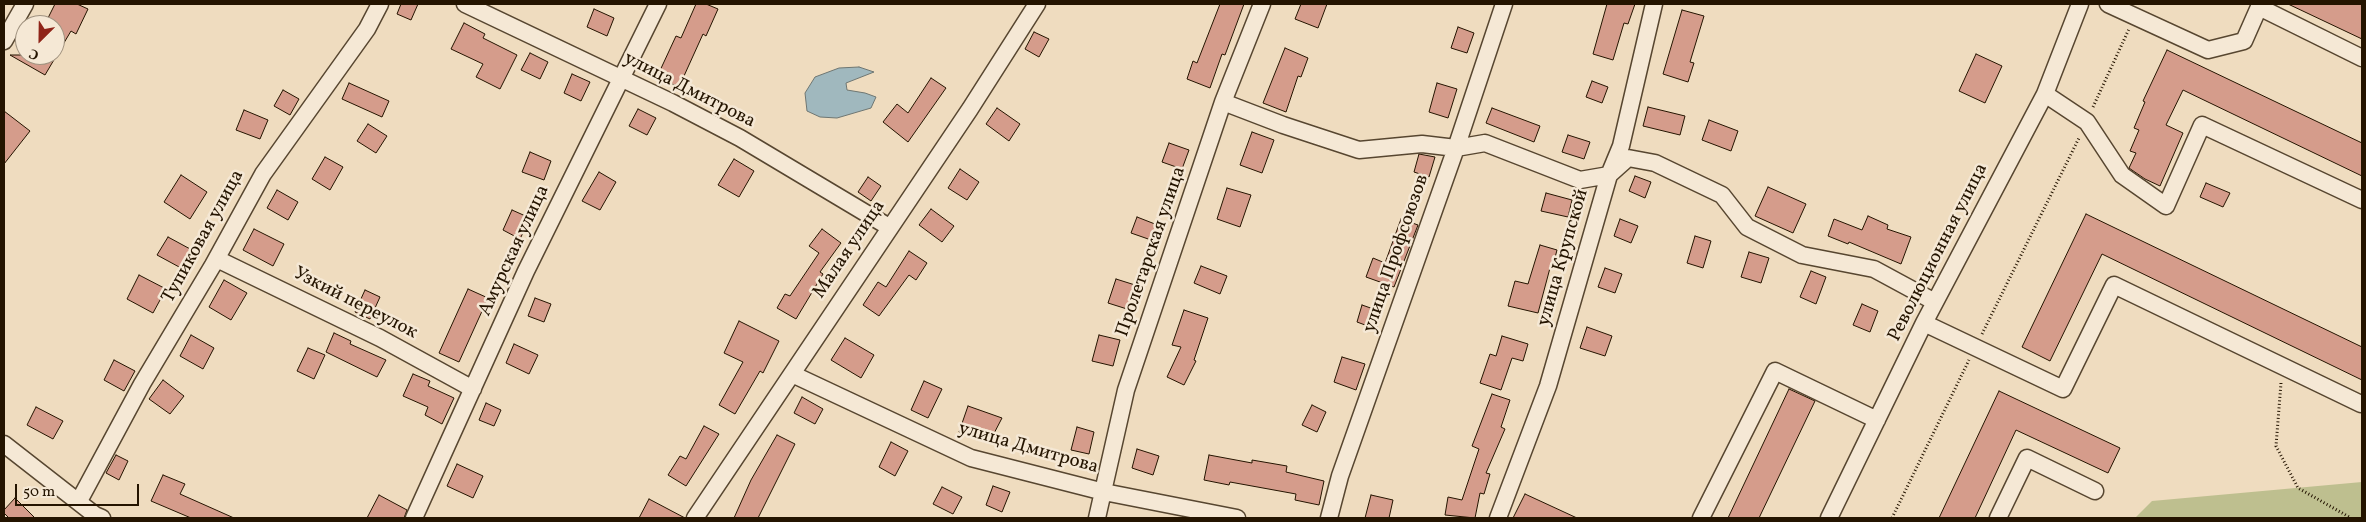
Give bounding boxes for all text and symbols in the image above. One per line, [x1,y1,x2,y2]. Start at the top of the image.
north arrow [15,15,65,65]
text: С [26,43,42,64]
street label: улица Дмитрова [619,48,759,134]
street label: Революционная улица [1884,160,1994,346]
street label: Пролетарская улица [1112,164,1192,340]
street label: Тупиковая улица [158,166,250,308]
street label: улица Профсоюзов [1359,172,1435,336]
street label: Амурская улица [475,182,555,320]
street label: улица Крупской [1534,187,1594,329]
street label: Малая улица [809,197,891,303]
street label: Узкий переулок [289,263,421,345]
street label: улица Дмитрова [955,418,1101,480]
scale bar [18,474,141,506]
text: 50 m [23,482,55,503]

